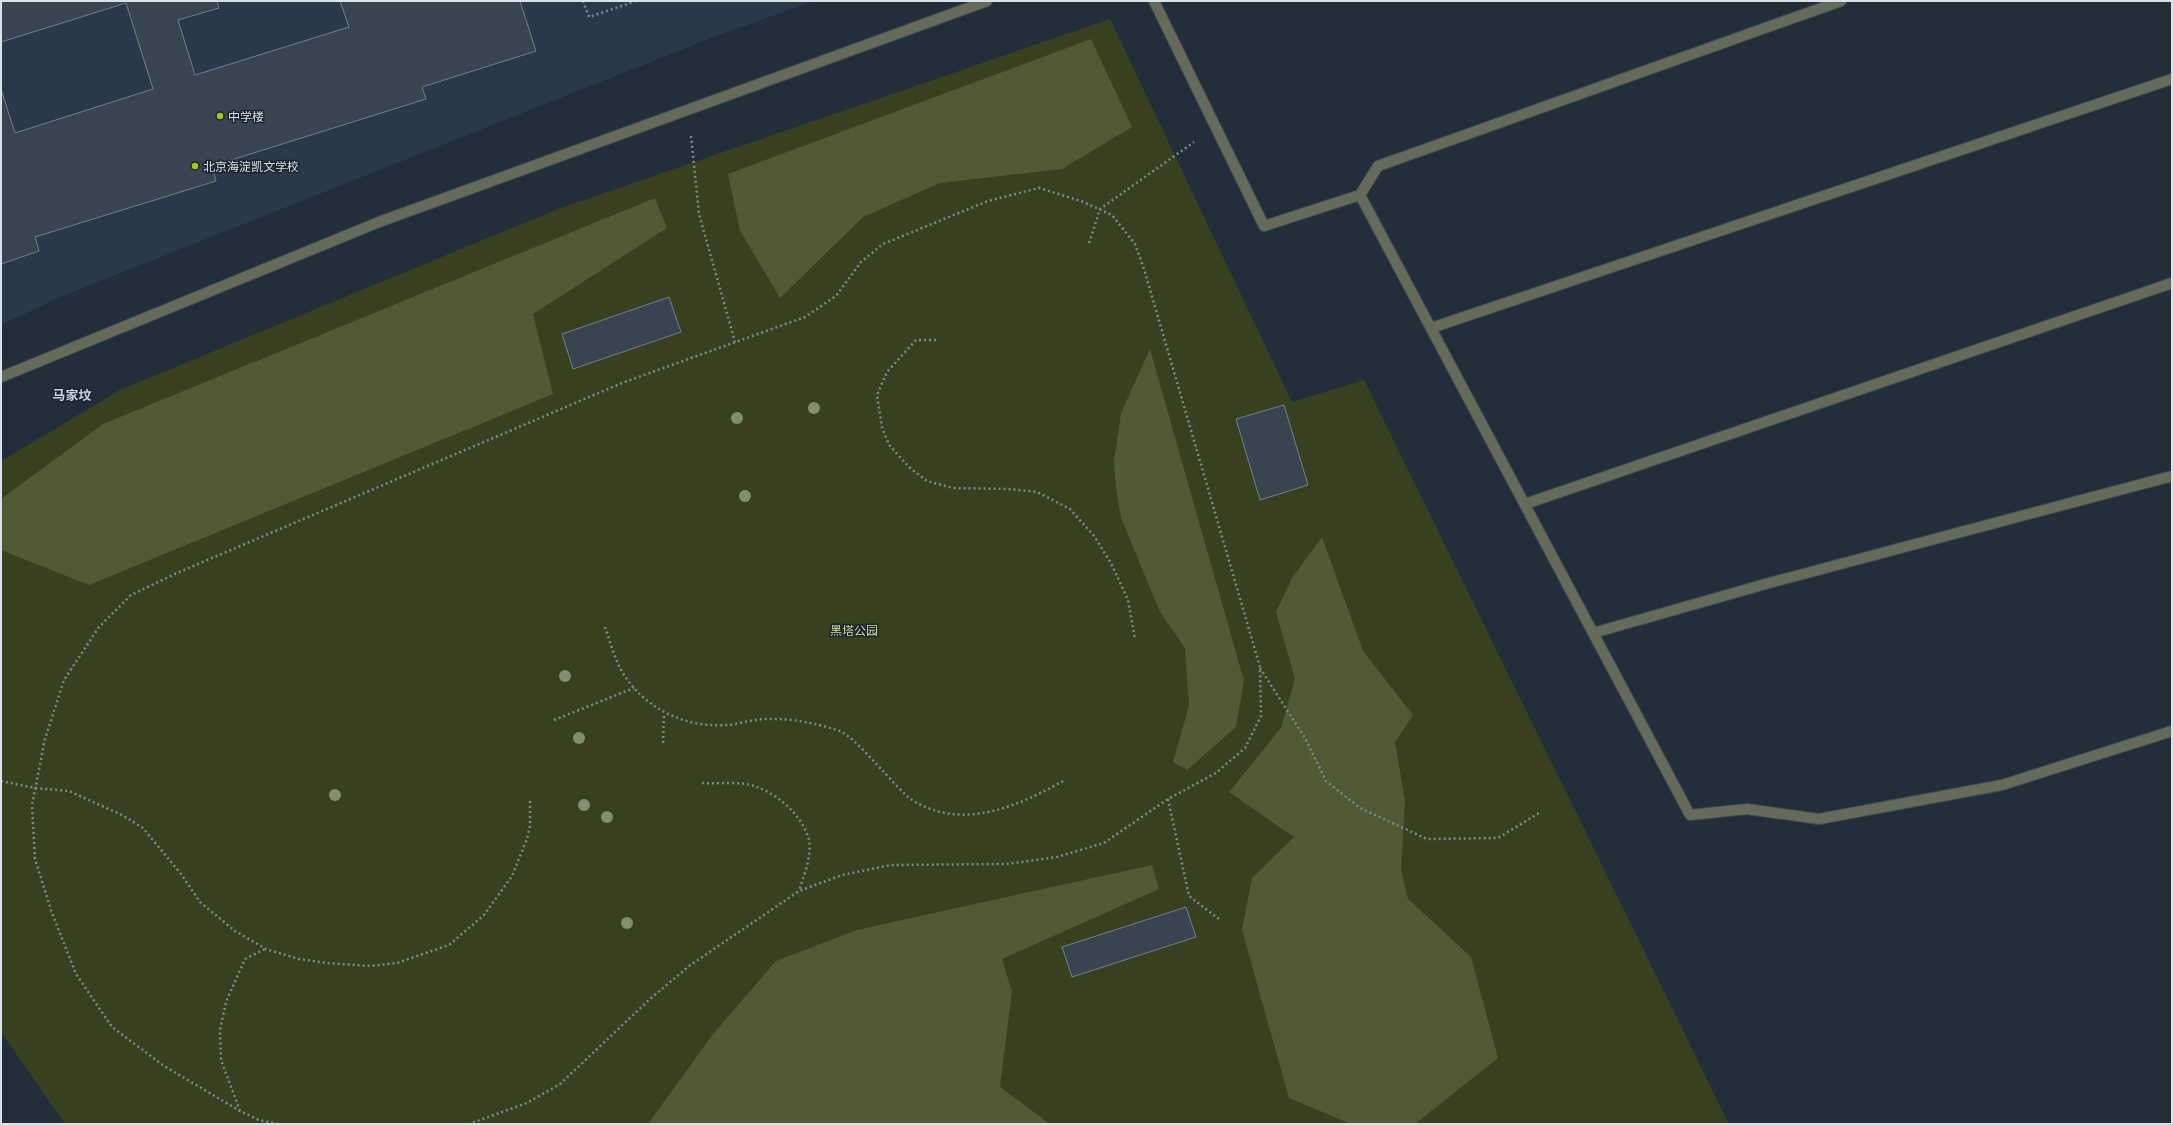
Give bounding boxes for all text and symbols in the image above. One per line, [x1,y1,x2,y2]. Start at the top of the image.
place label: 中学楼 [228,107,264,126]
marker: 中学楼 [215,111,225,121]
place label: 北京海淀凯文学校 [203,157,299,176]
marker: 北京海淀凯文学校 [190,161,200,171]
district label: 马家坟 [52,385,92,405]
park label: 黑塔公园 [830,621,878,640]

